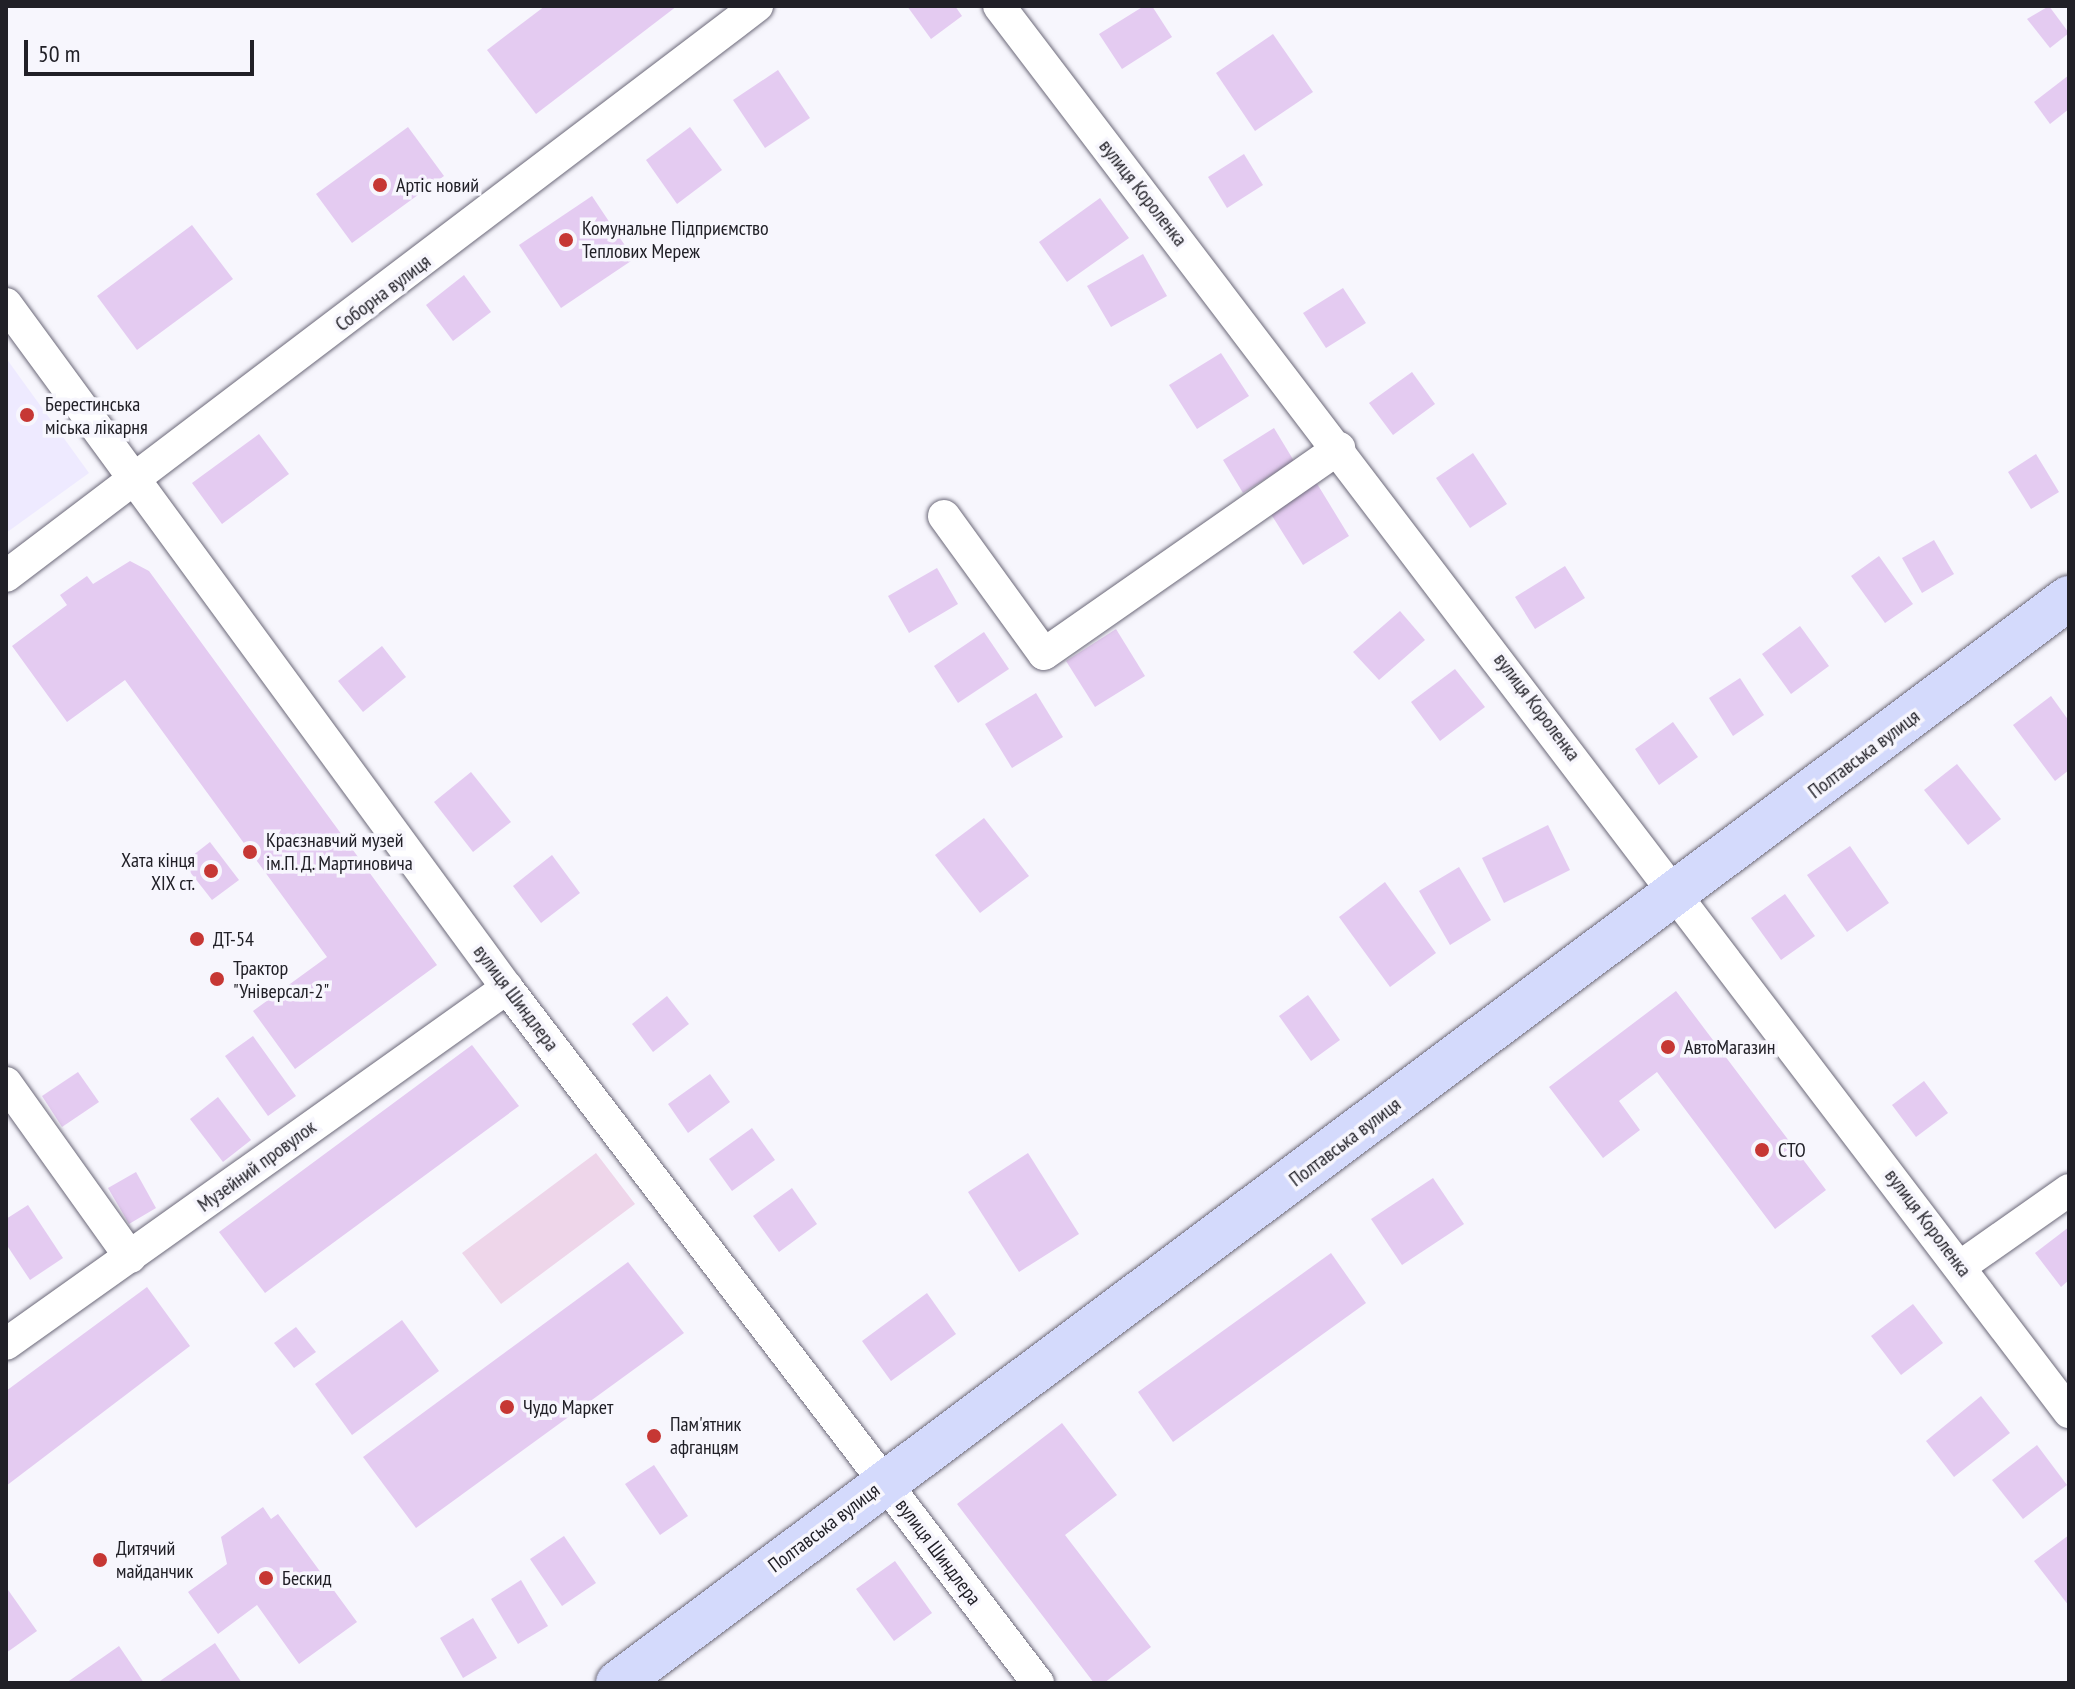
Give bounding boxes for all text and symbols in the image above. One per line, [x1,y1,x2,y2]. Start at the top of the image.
scale bar [28,24,258,74]
text: 50 m [38,38,80,69]
street label: вулиця Короленка [1094,135,1192,251]
place label: Артіс новий [396,173,479,197]
marker: Артіс новий [371,176,389,194]
place label: Комунальне Підприємство Теплових Мереж [582,216,769,263]
marker: Комунальне Підприємство Теплових Мереж [557,231,575,249]
street label: Соборна вулиця [331,249,435,337]
place label: Берестинська міська лікарня [45,392,148,439]
marker: Берестинська міська лікарня [16,404,38,426]
street label: вулиця Короленка [1489,648,1585,766]
street label: Полтавська вулиця [1804,704,1924,804]
place label: Краєзнавчий музей ім.П. Д. Мартиновича [266,828,416,875]
marker: Краєзнавчий музей ім.П. Д. Мартиновича [241,843,259,861]
place label: Хата кінця XIX ст. [121,848,195,895]
marker: Хата кінця XIX ст. [202,862,220,880]
place label: ДТ-54 [213,927,254,951]
marker: ДТ-54 [188,930,206,948]
street label: вулиця Шиндлера [468,940,564,1056]
place label: Трактор "Універсал-2" [233,956,329,1003]
marker: Трактор "Універсал-2" [208,970,226,988]
place label: АвтоМагазин [1684,1035,1775,1059]
marker: АвтоМагазин [1659,1038,1677,1056]
street label: Полтавська вулиця [1285,1092,1405,1192]
street label: Музейний провулок [193,1115,321,1217]
place label: СТО [1778,1138,1806,1162]
marker: СТО [1753,1141,1771,1159]
street label: вулиця Короленка [1880,1164,1976,1282]
place label: Чудо Маркет [523,1395,613,1419]
marker: Чудо Маркет [498,1398,516,1416]
place label: Пам'ятник афганцям [670,1412,741,1459]
marker: Пам'ятник афганцям [645,1427,663,1445]
street label: Полтавська вулиця [764,1478,884,1578]
street label: вулиця Шиндлера [890,1494,986,1610]
place label: Дитячий майданчик [116,1536,193,1583]
marker: Дитячий майданчик [91,1551,109,1569]
place label: Бескид [282,1566,331,1590]
marker: Бескид [257,1569,275,1587]

